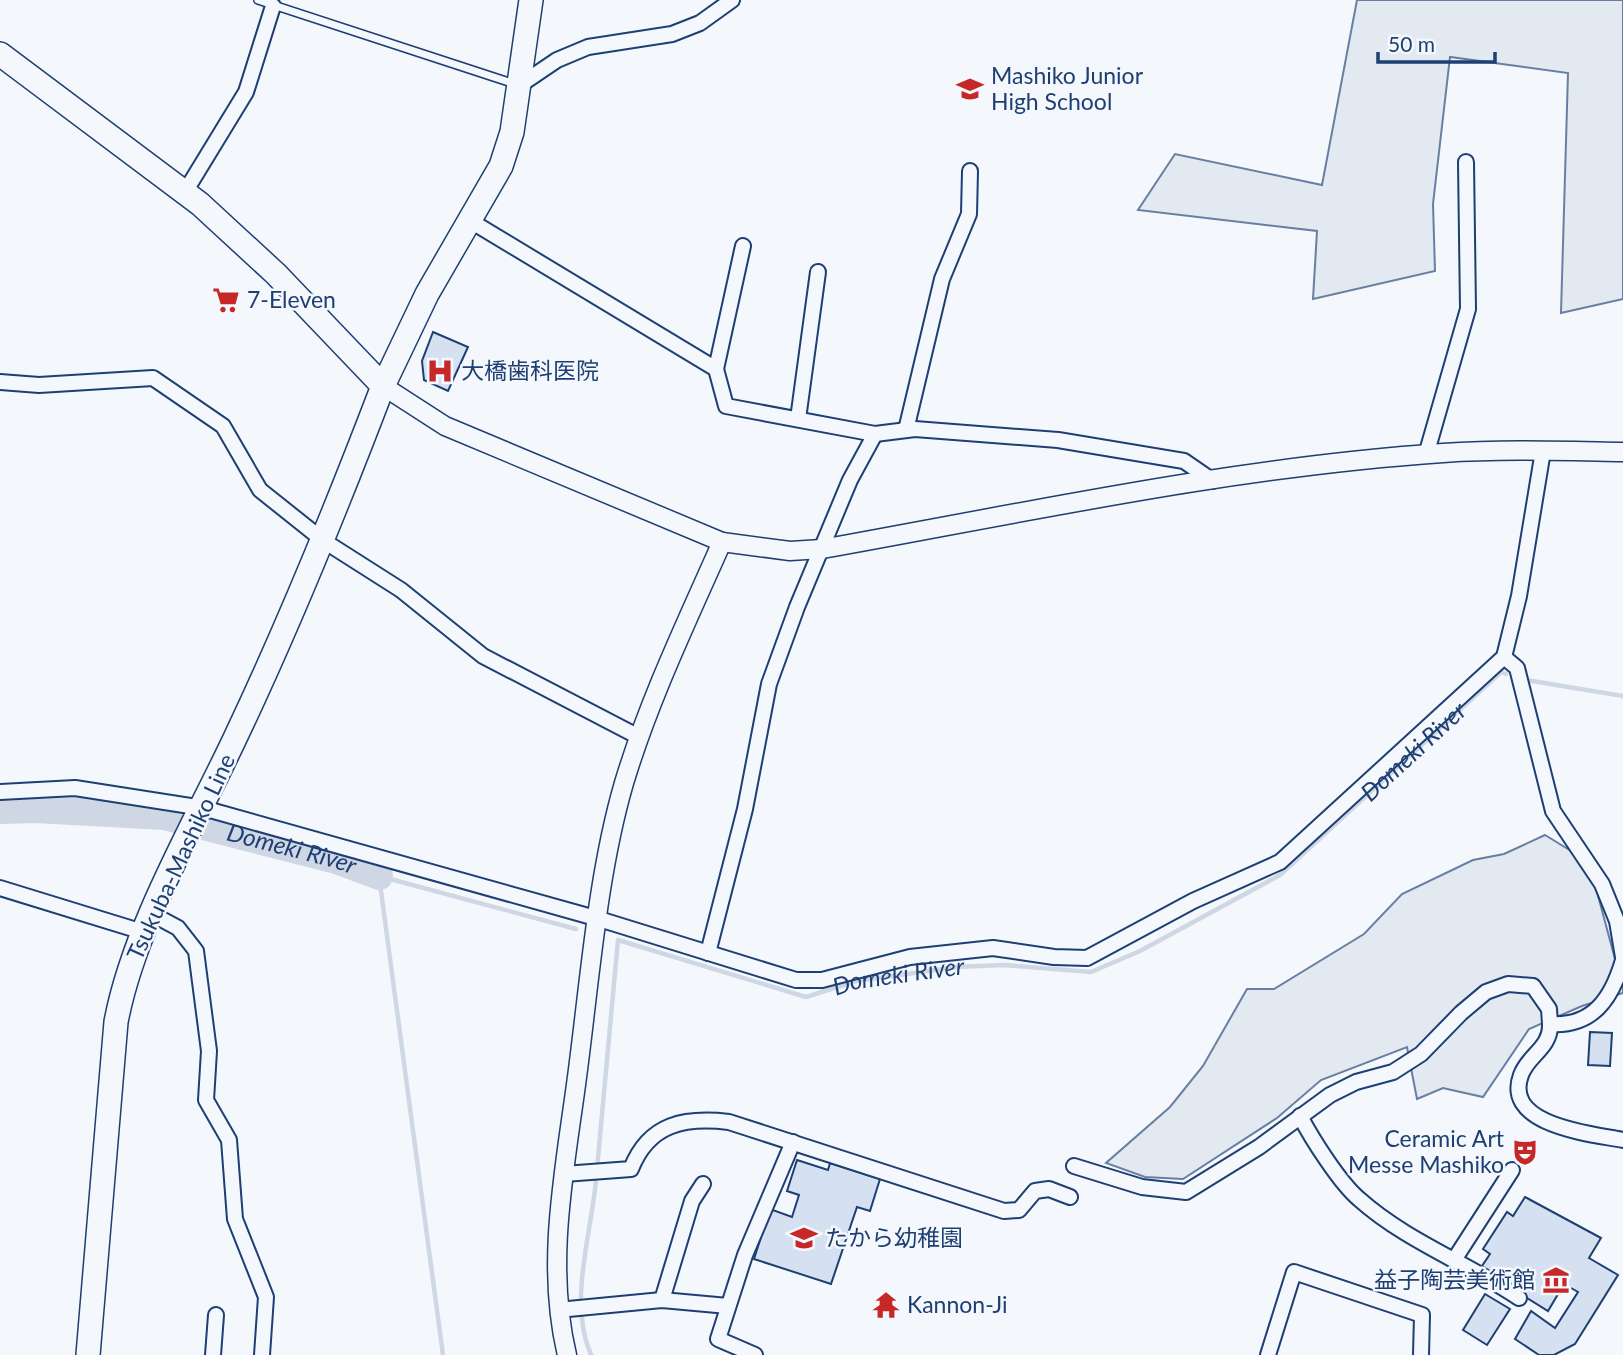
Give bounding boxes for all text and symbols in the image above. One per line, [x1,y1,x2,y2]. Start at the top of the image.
scale bar [1378,21,1495,65]
text: 50 m [1388,31,1435,56]
place label: Mashiko Junior High School [991,61,1144,115]
school or university icon: Mashiko Junior High School [955,74,985,104]
supermarket icon: 7-Eleven [211,285,241,315]
place label: 7-Eleven [247,285,336,313]
hospital icon: 大橋歯科医院 [425,356,455,386]
place label: 大橋歯科医院 [461,356,599,384]
water label: Domeki River [1354,695,1472,806]
street label: Tsukuba-Mashiko Line [120,749,240,964]
water label: Domeki River [224,817,362,880]
water label: Domeki River [829,951,965,1001]
place label: Ceramic Art Messe Mashiko [1348,1124,1505,1178]
theatre icon: Ceramic Art Messe Mashiko [1510,1137,1540,1167]
school or university icon: たから幼稚園 [789,1223,819,1253]
place label: たから幼稚園 [825,1223,963,1251]
place label: 益子陶芸美術館 [1374,1265,1535,1293]
museum icon: 益子陶芸美術館 [1541,1265,1571,1295]
temple icon: Kannon-Ji [871,1290,901,1320]
place label: Kannon-Ji [907,1290,1007,1318]

